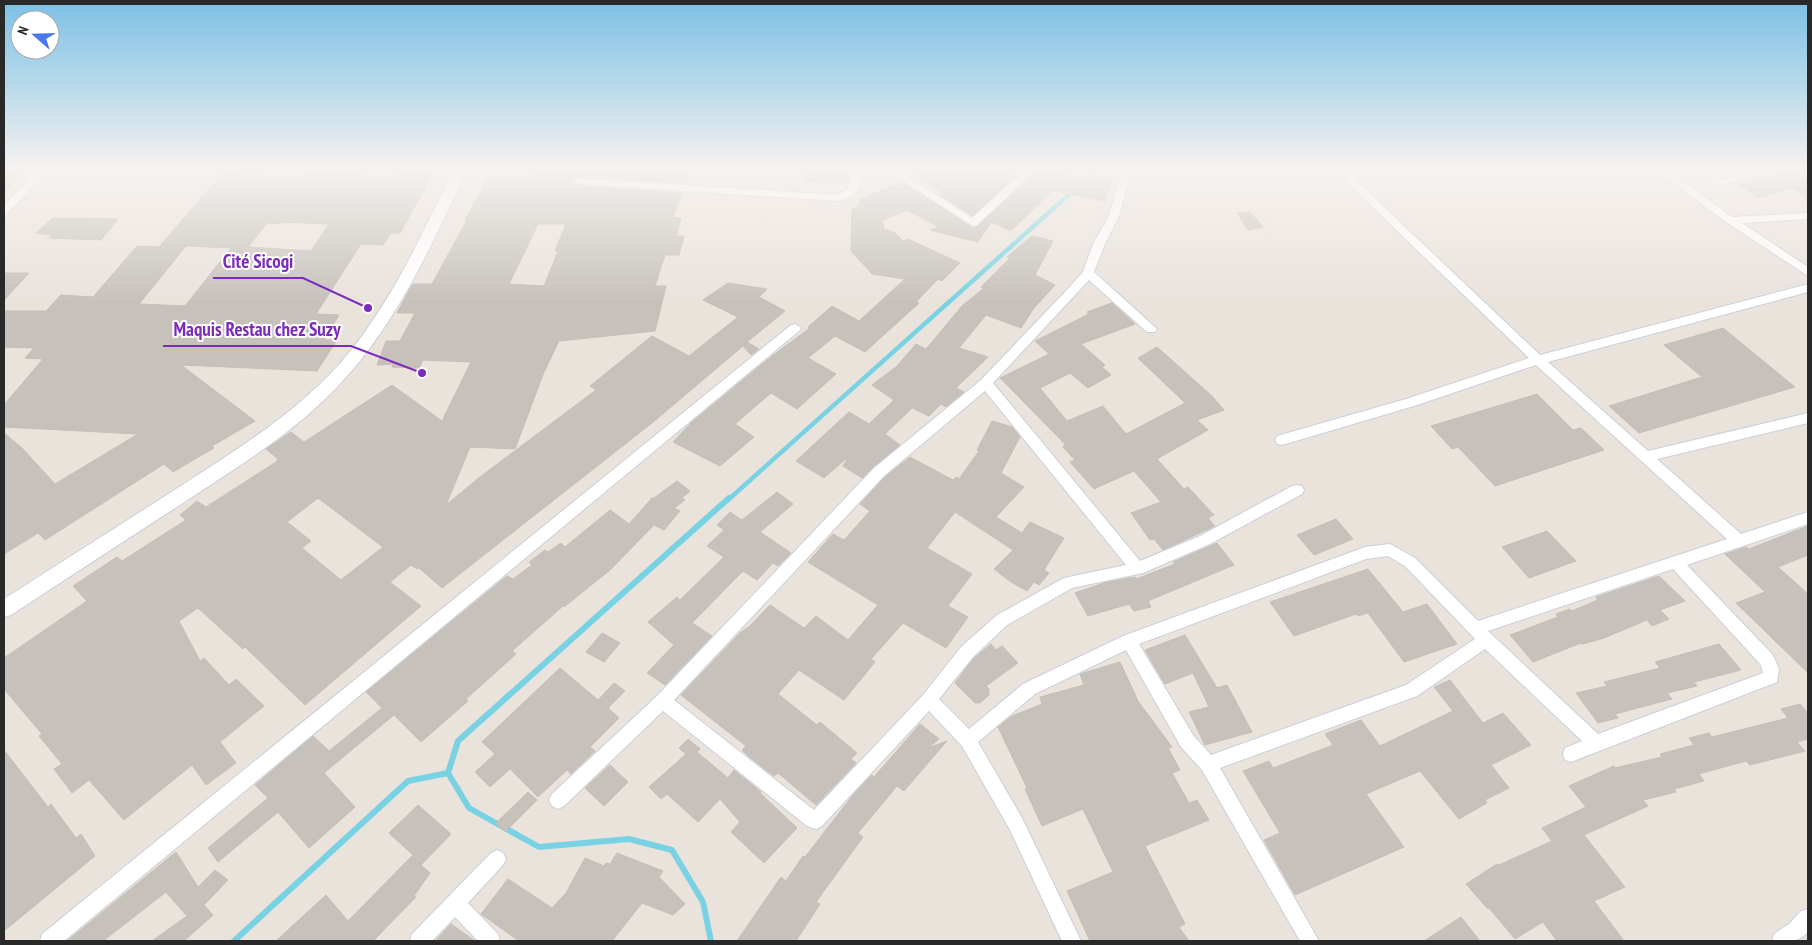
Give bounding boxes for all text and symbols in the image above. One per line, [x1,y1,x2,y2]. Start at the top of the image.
north arrow [10,10,60,60]
text: N [13,24,33,37]
callout: Cité Sicogi [213,244,303,278]
text: Cité Sicogi [223,249,293,273]
callout: Maquis Restau chez Suzy [163,312,351,346]
text: Maquis Restau chez Suzy [173,317,341,341]

